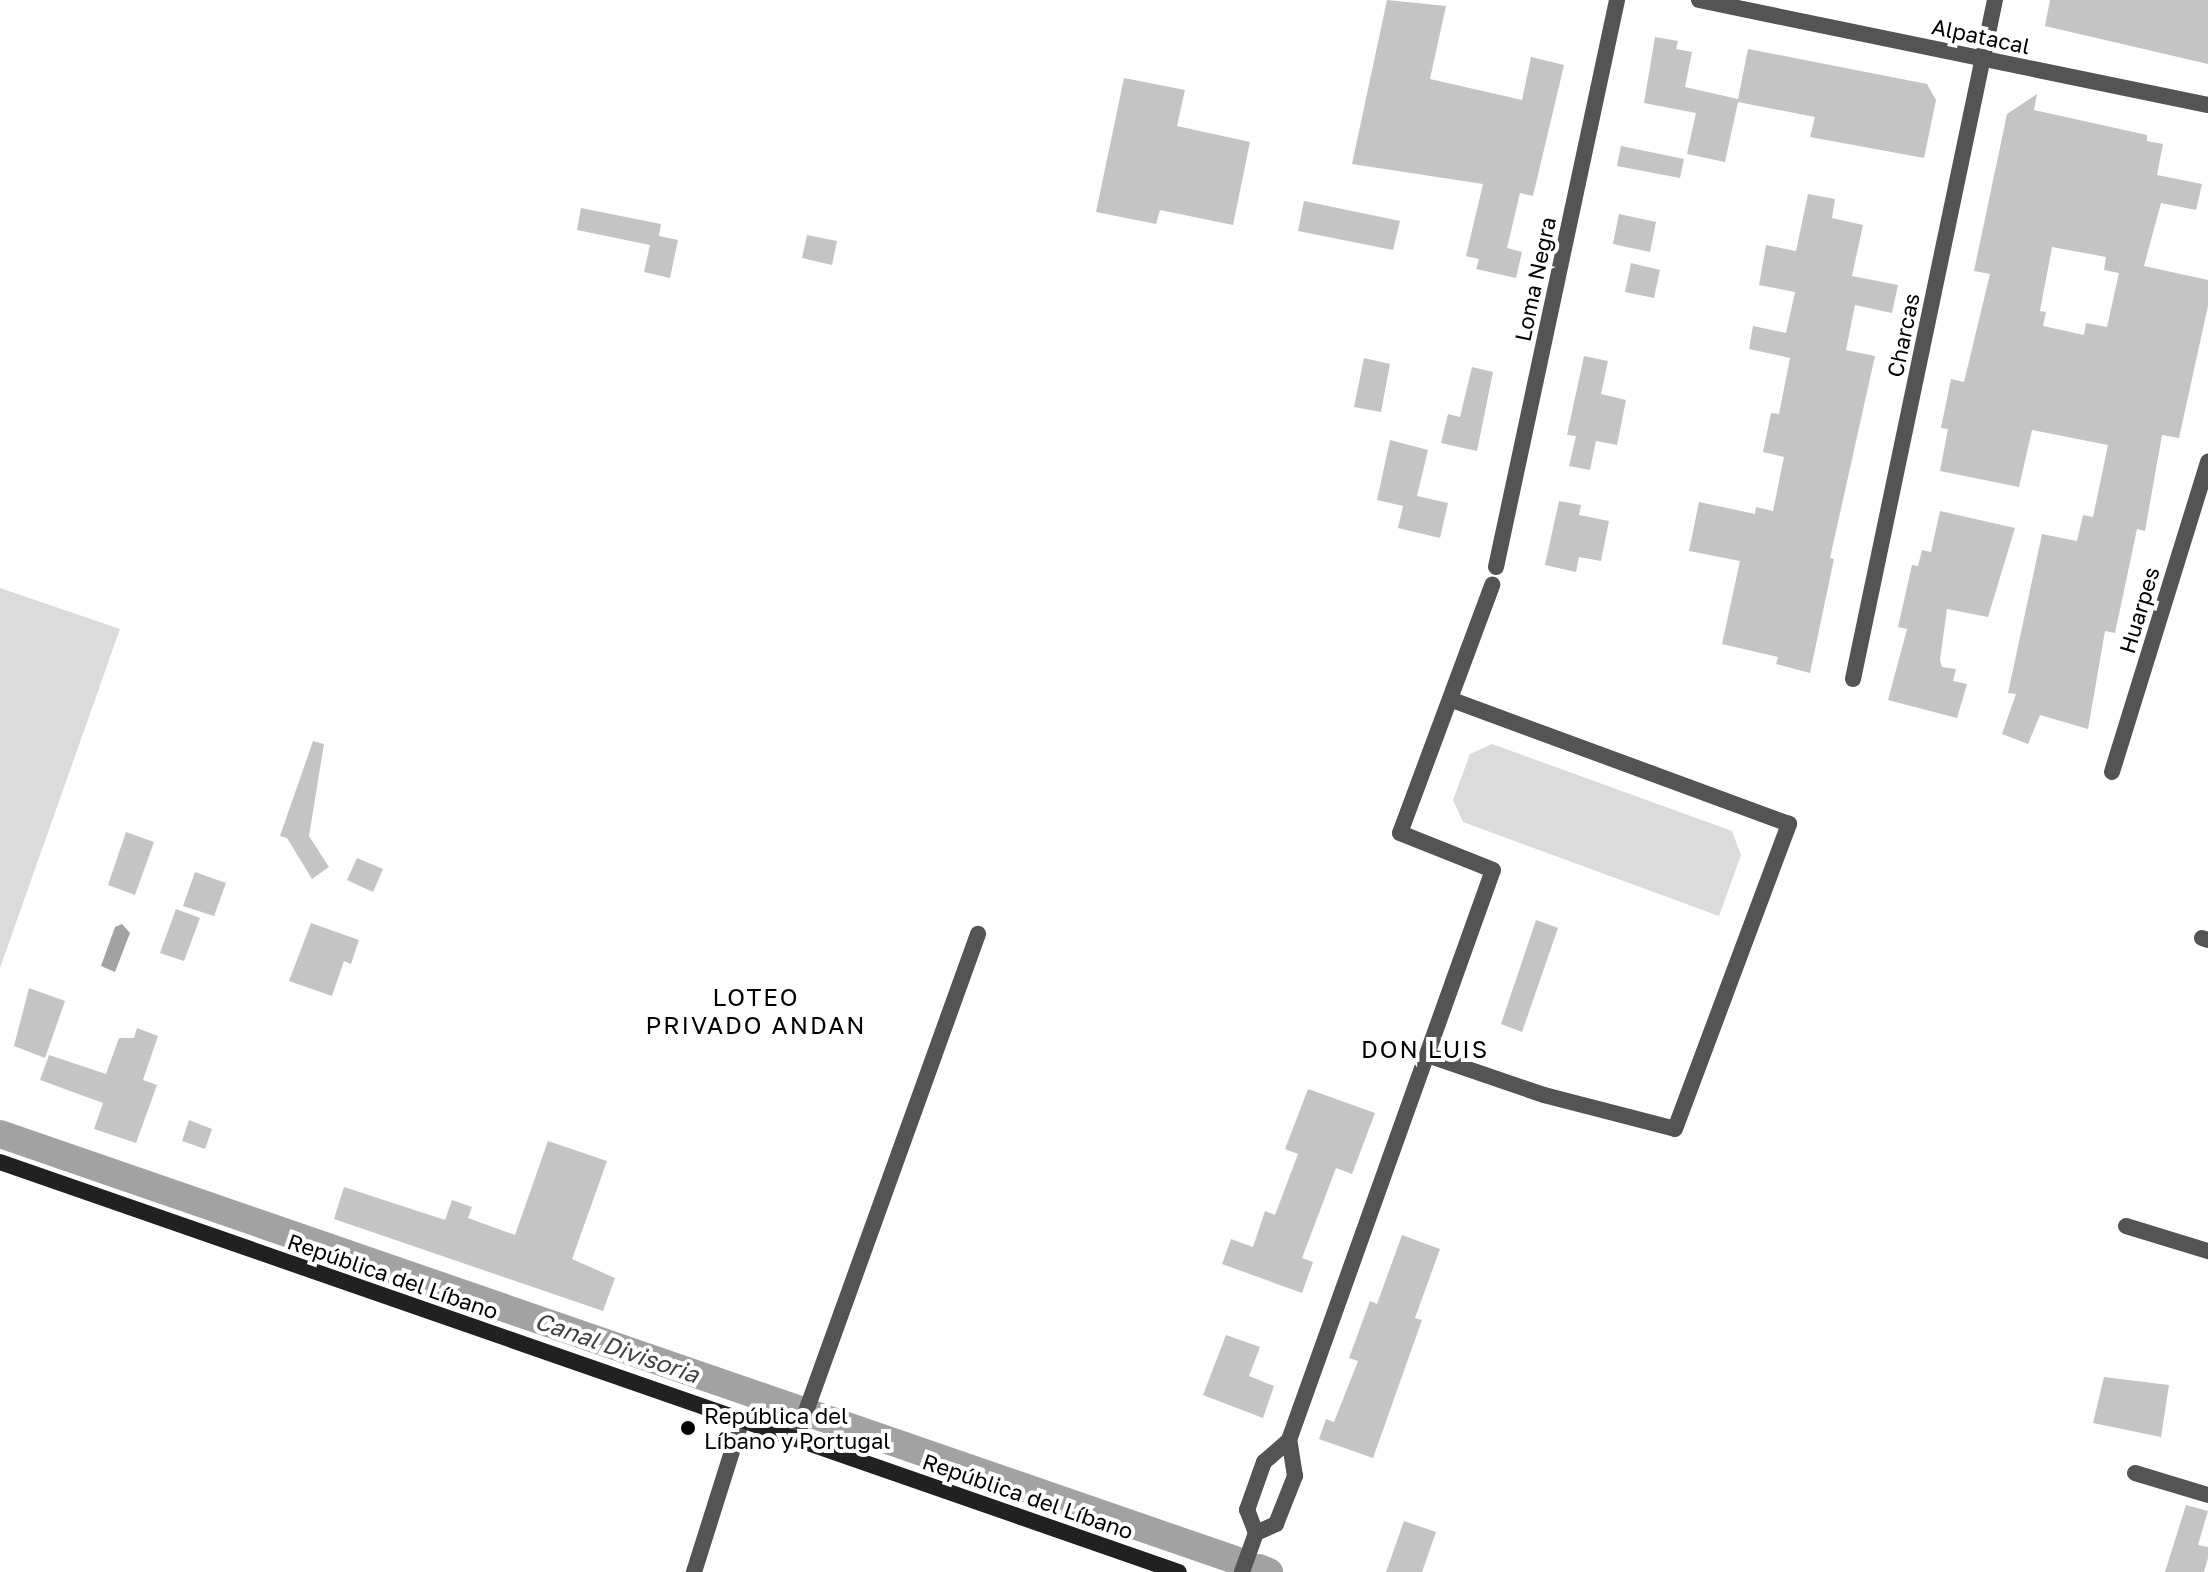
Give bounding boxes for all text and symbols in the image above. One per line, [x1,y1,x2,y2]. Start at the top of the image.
street label: Alpatacal [1929,13,2033,59]
street label: Loma Negra [1509,214,1561,344]
street label: Charcas [1881,291,1925,379]
street label: Huarpes [2113,564,2165,656]
district label: LOTEO PRIVADO ANDAN [645,983,867,1039]
district label: DON LUIS [1361,1035,1489,1063]
street label: República del Líbano [284,1228,502,1324]
water label: Canal Divisoria [531,1305,703,1389]
place label: República del Líbano y Portugal [704,1402,890,1454]
marker: República del Líbano y Portugal [679,1419,697,1437]
street label: República del Líbano [919,1448,1137,1544]

